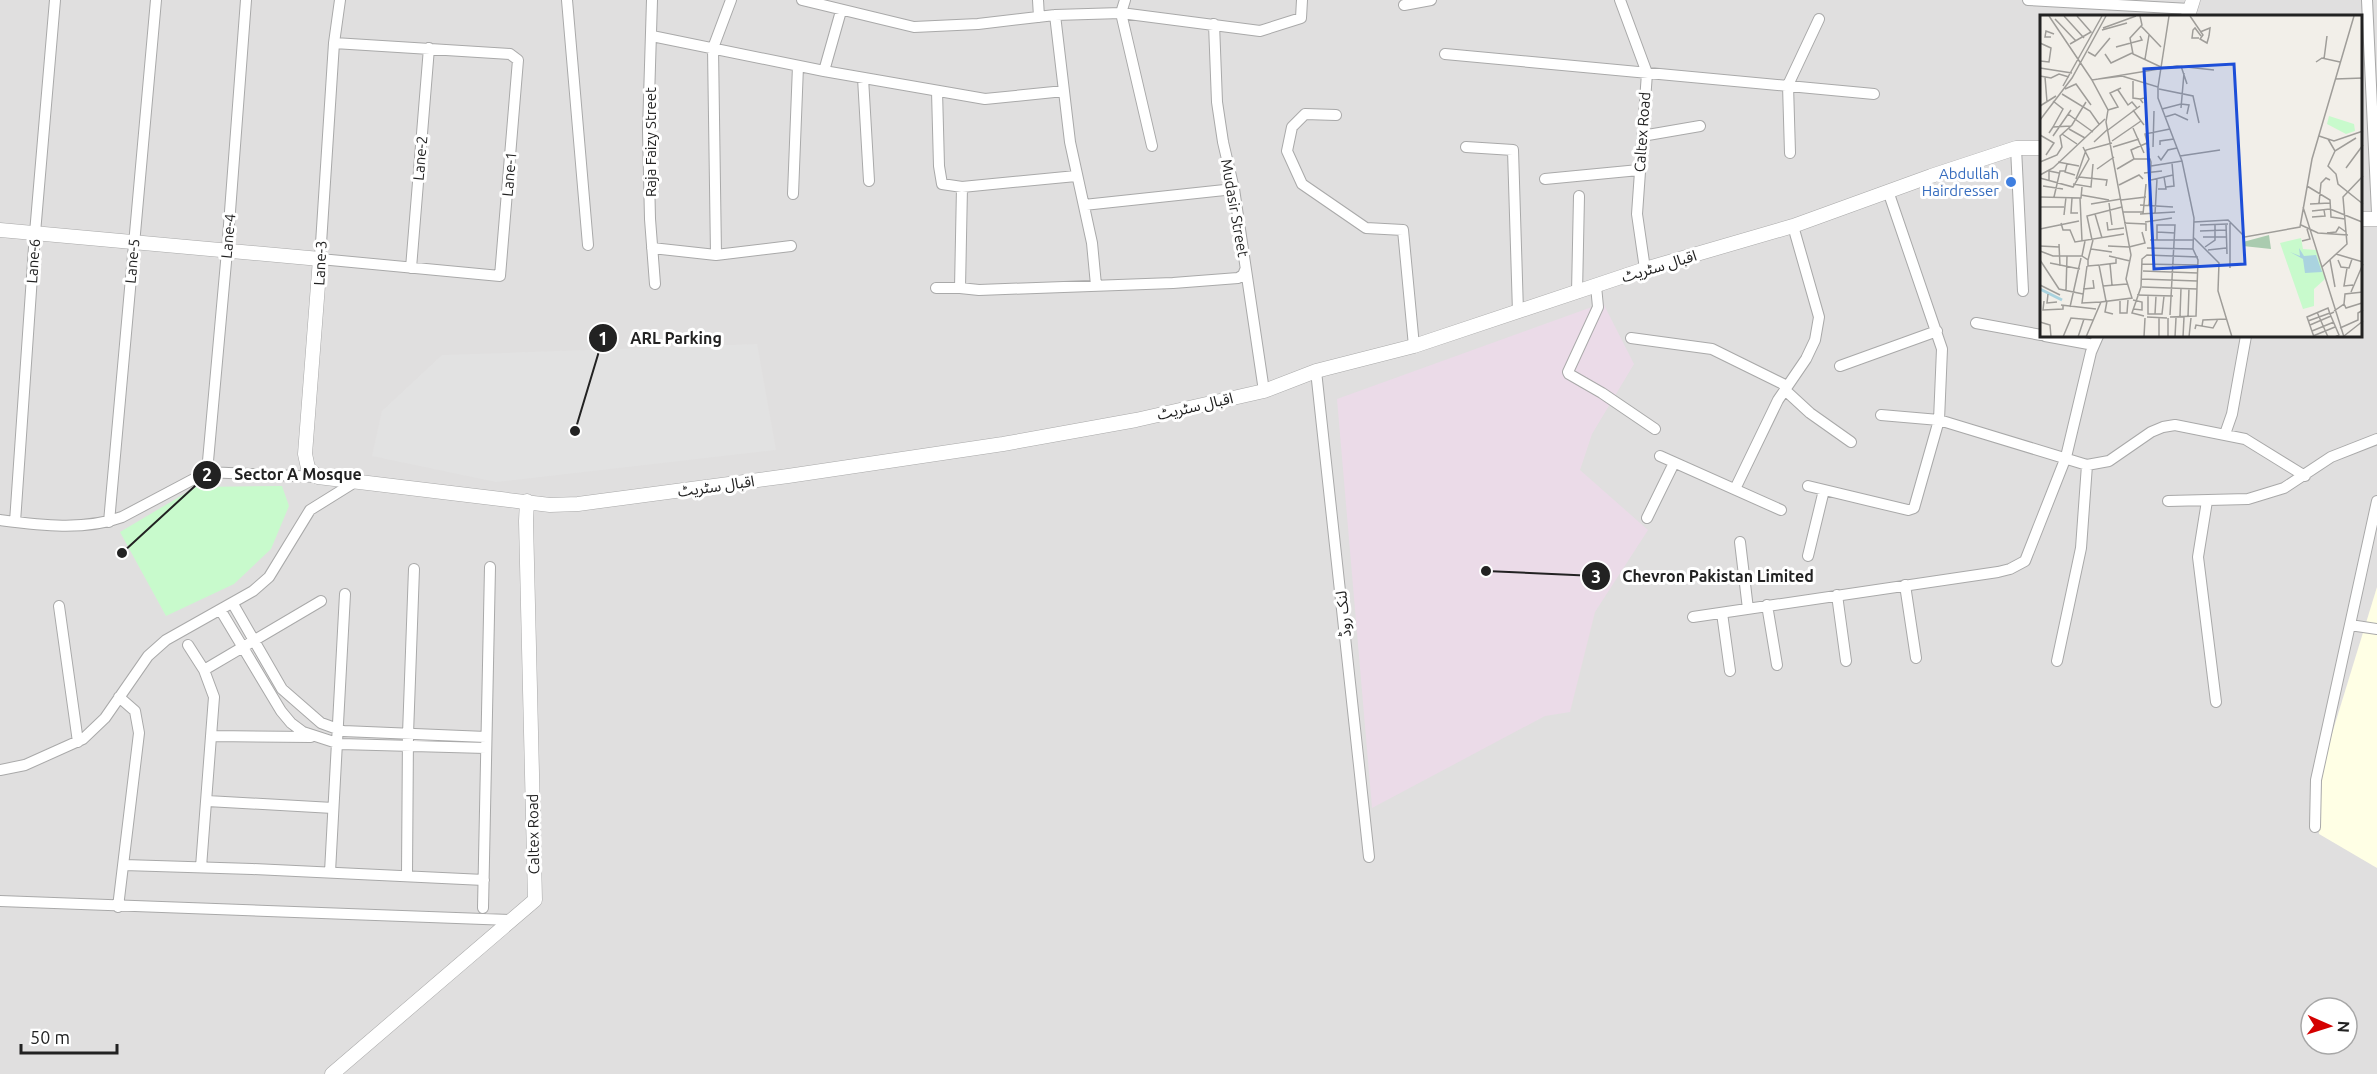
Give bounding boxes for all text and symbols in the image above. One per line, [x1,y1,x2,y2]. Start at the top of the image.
inset map [2040,15,2362,338]
street label: Raja Faizy Street [642,87,659,197]
street label: Caltex Road [1631,91,1653,173]
street label: Lane-2 [410,135,430,181]
street label: Lane-1 [499,151,519,197]
street label: Mudasir Street [1218,158,1252,258]
place label: Abdullah Hairdresser [1922,165,1999,199]
marker: Abdullah Hairdresser [2004,175,2018,189]
street label: Lane-4 [218,213,238,259]
street label: Lane-6 [23,238,43,284]
street label: Lane-5 [122,238,142,284]
street label: Lane-3 [310,240,330,286]
street label: اقبال سٹریٹ [1620,247,1699,286]
callout: ARL Parking [588,321,734,355]
text: 1 [598,328,608,348]
text: ARL Parking [630,329,722,347]
street label: اقبال سٹریٹ [1155,389,1235,424]
callout: Sector A Mosque [192,458,373,492]
text: 2 [202,464,212,484]
text: Sector A Mosque [234,465,362,483]
street label: اقبال سٹریٹ [677,472,756,501]
callout: Chevron Pakistan Limited [1581,559,1826,593]
text: 3 [1591,566,1601,586]
text: Chevron Pakistan Limited [1622,567,1814,585]
street label: لنک روڈ [1332,590,1355,638]
street label: Caltex Road [524,794,542,874]
north arrow [2299,996,2359,1056]
scale bar [21,1017,117,1055]
text: N [2335,1020,2353,1033]
text: 50 m [30,1027,70,1047]

